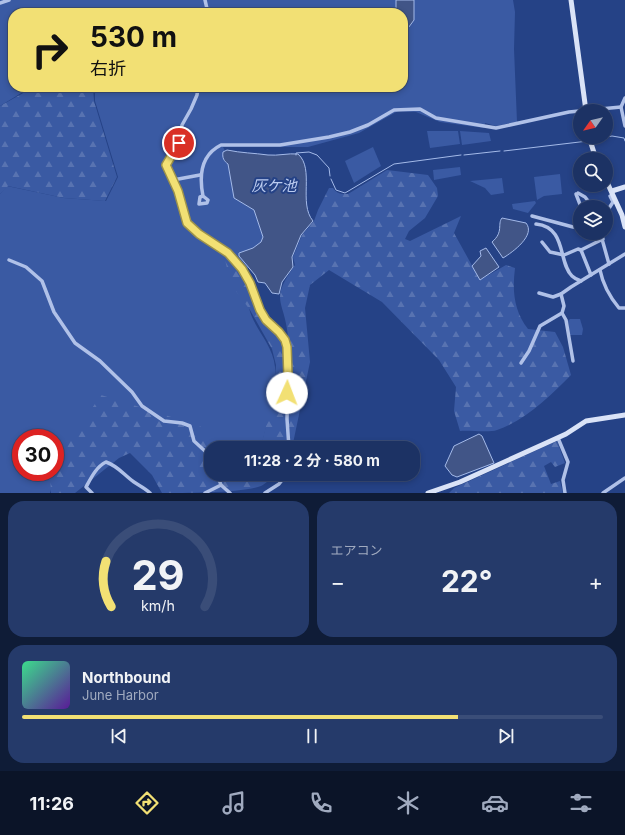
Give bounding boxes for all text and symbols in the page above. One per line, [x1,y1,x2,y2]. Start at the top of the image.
text: 530 m [90,20,177,54]
icon: right [24,24,76,76]
text: 右折 [90,58,126,79]
north arrow [573,104,613,144]
map controls [573,104,613,240]
pin [162,126,196,160]
icon: arrive [168,132,190,154]
button: search [573,152,613,192]
water label: 灰ケ池 [251,176,298,195]
button: layers [573,200,613,240]
position arrow [266,372,308,414]
speed limit sign: 30 [12,429,64,481]
text: 11:28 · 2 分 · 580 m [244,451,380,470]
text: エアコン [331,542,383,558]
text: 29 [132,550,185,600]
text: 22° [441,563,493,599]
text: − [331,569,345,595]
text: + [588,569,603,595]
text: km/h [141,597,175,614]
text: Northbound [82,668,171,687]
text: June Harbor [82,687,159,703]
icon: previous [108,725,130,747]
icon: pause [301,725,323,747]
icon: next [495,725,517,747]
icon: directions [133,789,161,817]
icon: music [220,789,248,817]
icon: phone [307,789,335,817]
icon: climate [394,789,422,817]
icon: car [481,789,509,817]
icon: filters [567,789,595,817]
text: 11:26 [29,793,74,814]

